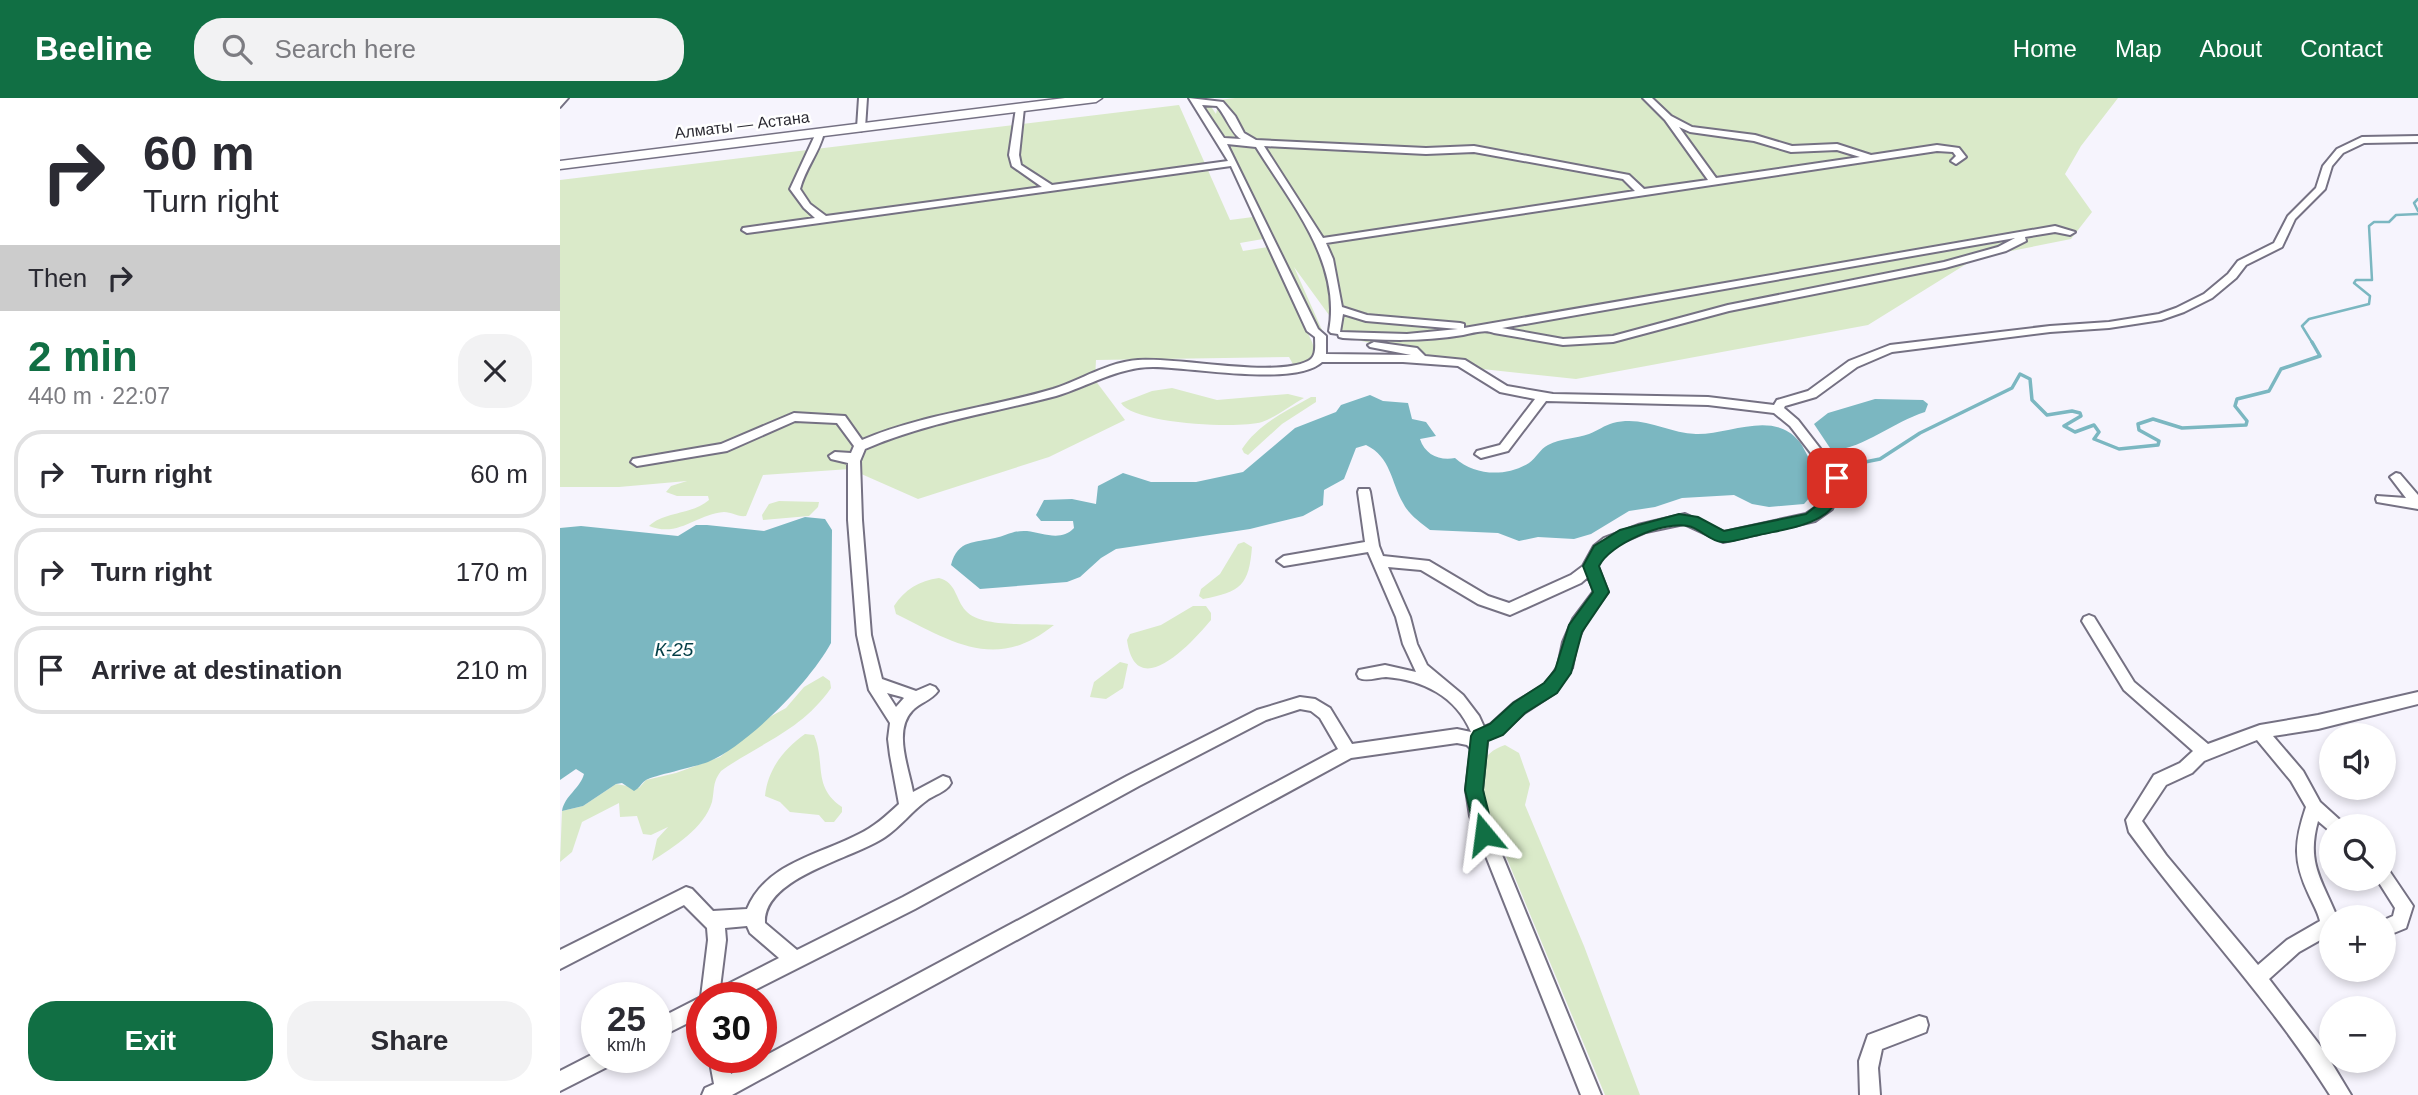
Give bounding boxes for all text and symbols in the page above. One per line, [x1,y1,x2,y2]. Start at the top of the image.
search box [194,18,684,81]
text: Beeline [35,30,152,67]
icon: search [218,30,256,68]
text: Search here [274,34,416,64]
text: Home [2013,35,2077,62]
text: Map [2115,35,2162,62]
text: About [2200,35,2262,62]
text: Contact [2300,35,2383,62]
street label: Алматы — Астана [674,108,810,142]
icon: right [28,126,119,217]
text: 60 m [143,126,255,180]
text: Turn right [143,183,279,219]
icon: right [101,259,139,297]
text: Then [28,263,87,293]
text: 2 min [28,333,138,380]
button: close [458,334,532,408]
text: 440 m · 22:07 [28,383,170,409]
pin [1807,448,1867,508]
icon: right [32,455,70,493]
text: Turn right [91,459,212,489]
text: 60 m [470,459,528,489]
icon: arrive [1818,459,1856,497]
icon: right [32,553,70,591]
text: Turn right [91,557,212,587]
text: 170 m [456,557,528,587]
water label: К-25 [655,639,694,660]
icon: arrive [32,651,70,689]
text: Arrive at destination [91,655,342,685]
text: 210 m [456,655,528,685]
map controls [2319,723,2396,1073]
button: sound [2319,723,2396,800]
position arrow [1447,797,1521,871]
button: search [2319,814,2396,891]
button: + [2319,905,2396,982]
speed limit sign: 30 [686,982,777,1073]
button: − [2319,996,2396,1073]
text: 25 [607,999,646,1038]
button: Exit [28,1001,273,1081]
button: Share [287,1001,532,1081]
text: km/h [607,1035,646,1055]

